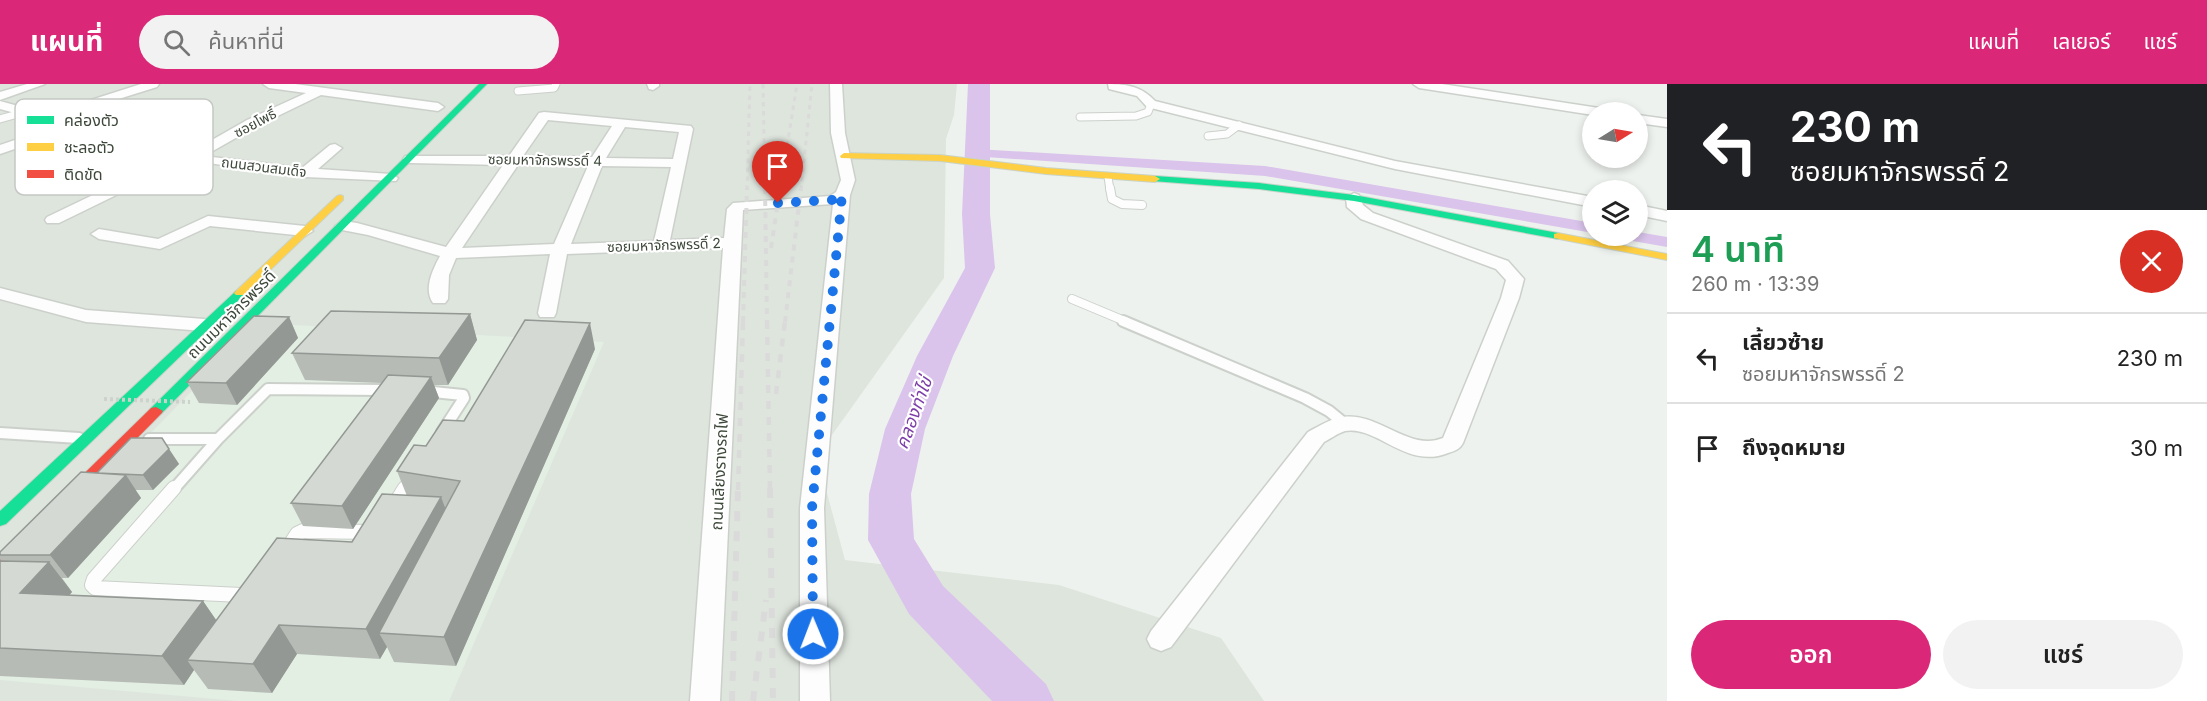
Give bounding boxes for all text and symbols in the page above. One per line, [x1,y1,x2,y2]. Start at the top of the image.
search box [139,15,559,69]
text: แผนที่ [30,24,103,58]
icon: search [160,26,193,59]
text: ค้นหาที่นี่ [208,28,284,54]
text: แผนที่ [1968,29,2019,54]
text: เลเยอร์ [2052,29,2111,54]
text: แชร์ [2144,29,2177,54]
legend [15,99,213,195]
text: 230 m [1790,101,1920,152]
north arrow [1582,102,1648,168]
map controls [1582,102,1648,246]
street label: ซอยโพธิ์ [231,104,279,141]
icon: left [1691,108,1769,186]
text: คล่องตัว [64,110,119,130]
text: ชะลอตัว [64,137,115,157]
pin [752,141,803,203]
street label: ซอยมหาจักรพรรดิ์ 4 [488,150,602,169]
icon: arrive [761,150,794,183]
street label: ถนนสวนสมเด็จ [220,153,308,180]
text: ซอยมหาจักรพรรดิ์ 2 [1790,155,2010,188]
text: ติดขัด [64,164,103,184]
button: layers [1582,180,1648,246]
text: 4 นาที [1691,227,1785,271]
button: close [2120,230,2183,293]
street label: ซอยมหาจักรพรรดิ์ 2 [607,234,721,255]
street label: ถนนมหาจักรพรรดิ์ [182,265,280,363]
text: 260 m · 13:39 [1691,272,1819,296]
text: เลี้ยวซ้าย [1742,329,1824,355]
icon: left [1691,342,1724,375]
text: 230 m [2117,345,2183,371]
text: ซอยมหาจักรพรรดิ์ 2 [1742,362,1905,386]
water label: คลองท่าไข่ [891,371,937,452]
street label: ถนนเลียงรางรถไฟ [706,413,732,531]
icon: arrive [1691,432,1724,465]
text: ถึงจุดหมาย [1742,434,1846,460]
text: 30 m [2130,435,2183,461]
position arrow [781,602,845,666]
button: ออก [1691,620,1931,689]
button: แชร์ [1943,620,2183,689]

